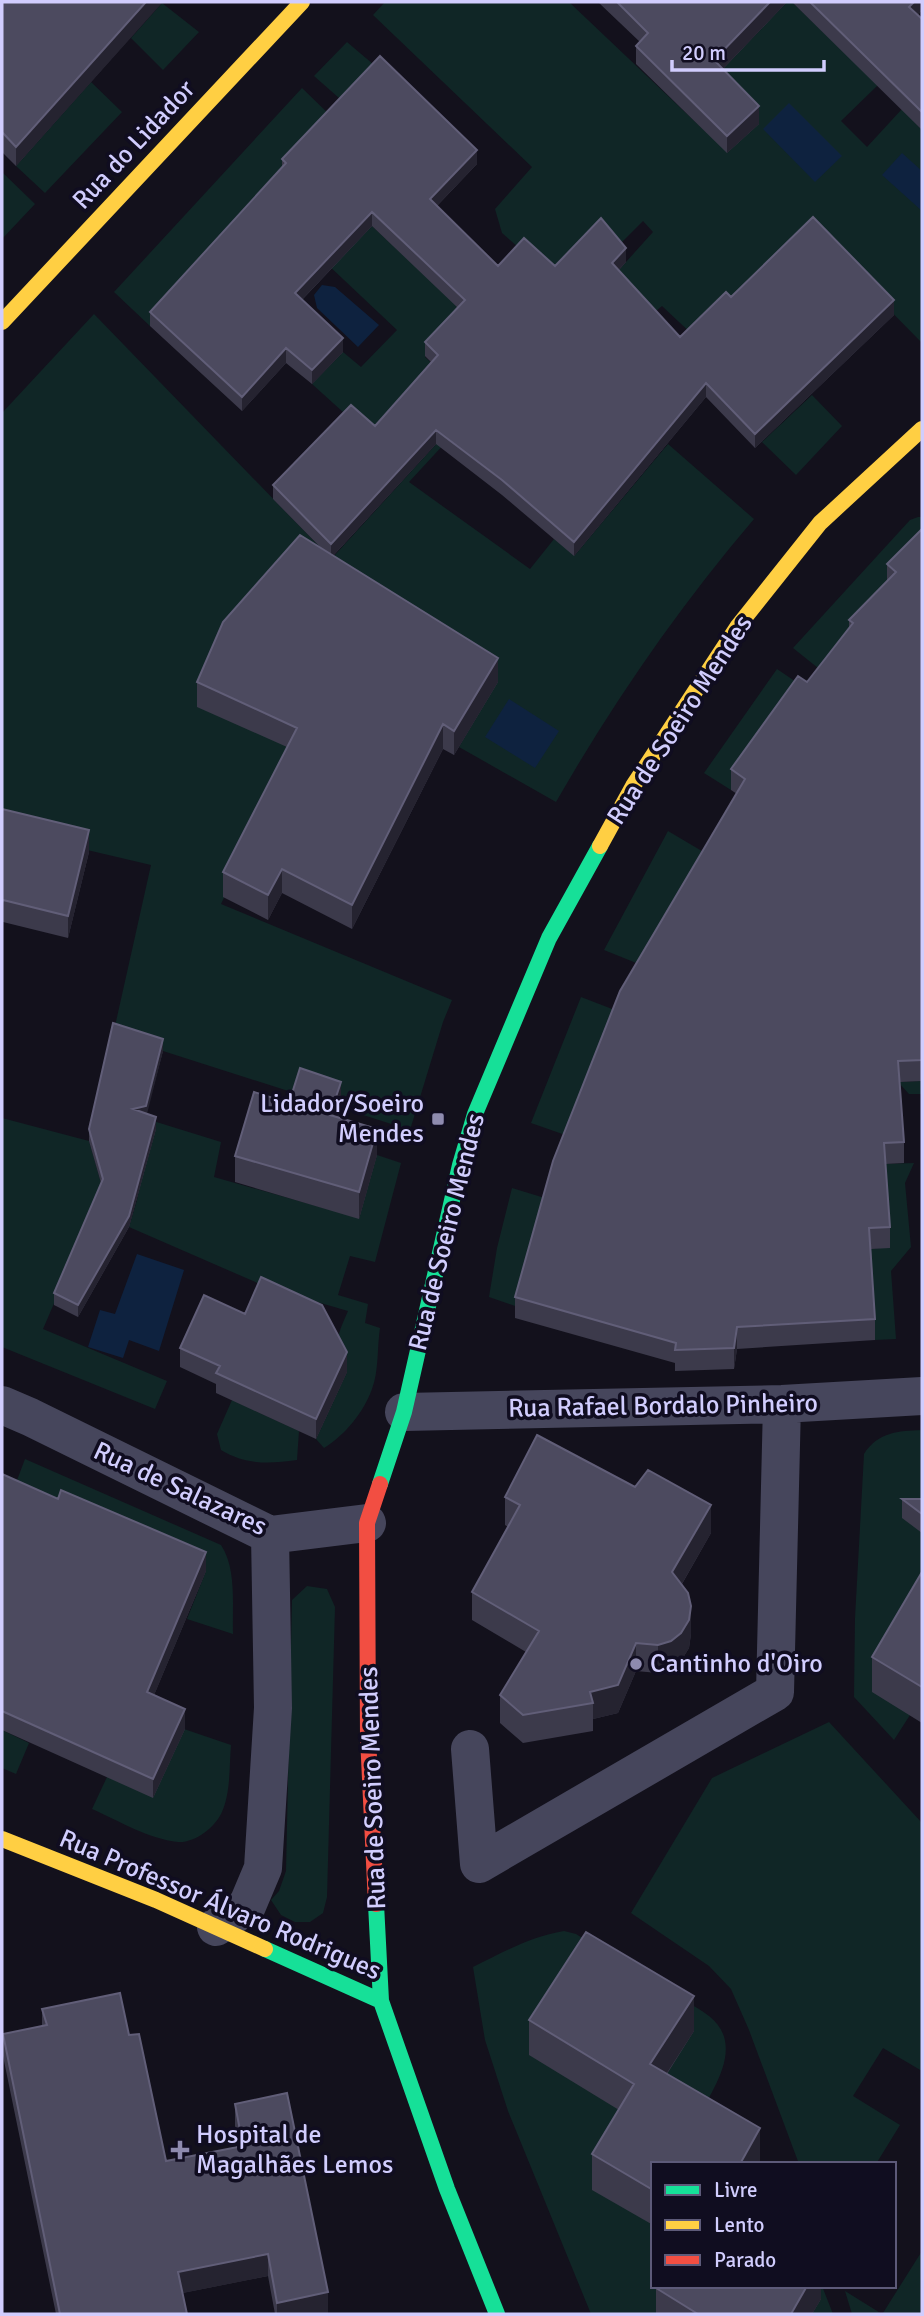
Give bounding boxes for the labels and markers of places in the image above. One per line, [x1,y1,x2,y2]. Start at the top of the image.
place label: Lidador/Soeiro Mendes [260,1088,424,1150]
marker: Lidador/Soeiro Mendes [430,1111,446,1127]
place label: Cantinho d'Oiro [650,1648,823,1680]
marker: Cantinho d'Oiro [628,1656,644,1672]
place label: Hospital de Magalhães Lemos [196,2119,394,2181]
marker: Hospital de Magalhães Lemos [170,2140,190,2160]

